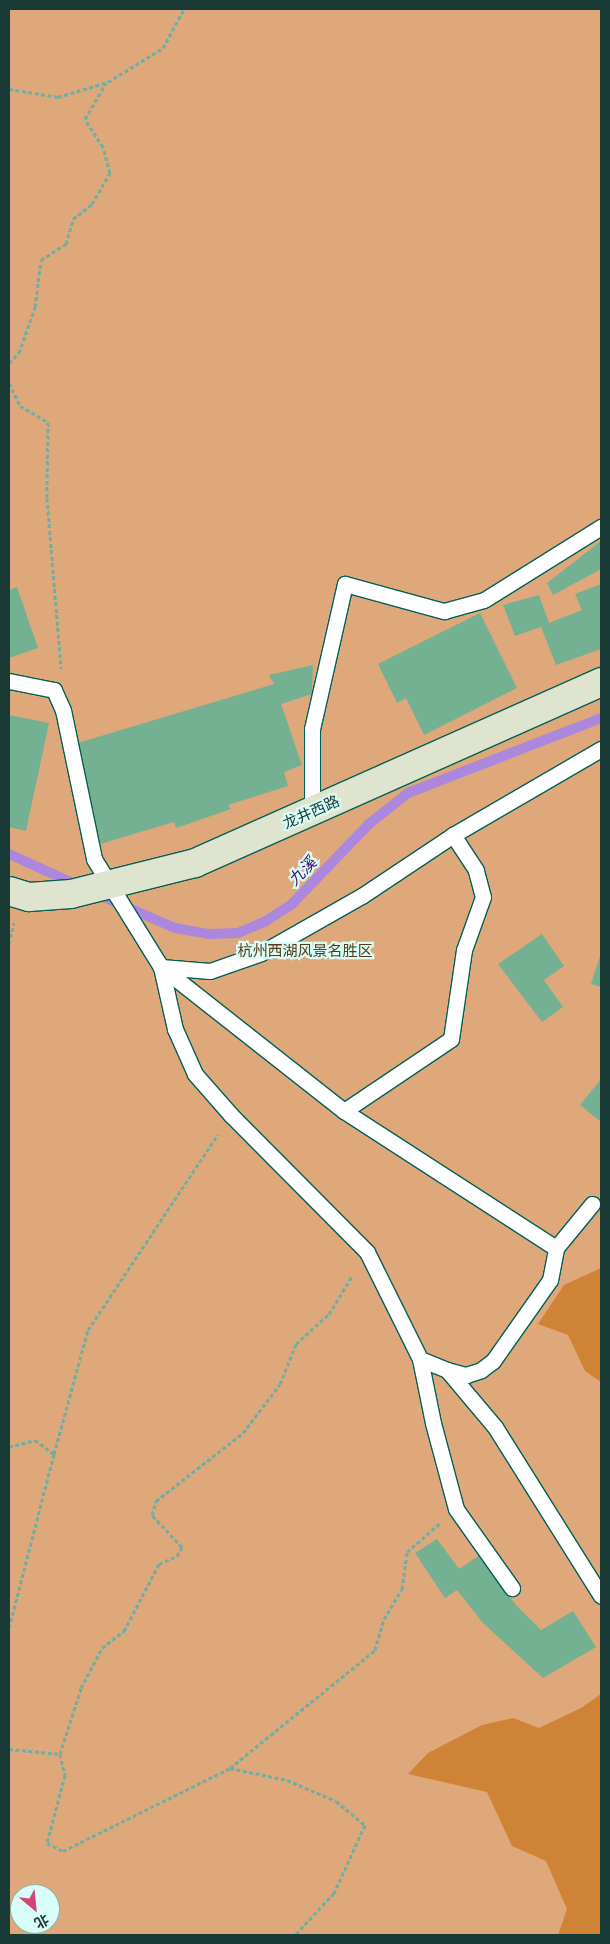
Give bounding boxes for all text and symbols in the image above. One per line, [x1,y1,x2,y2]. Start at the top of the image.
street label: 龙井西路 [280,792,342,832]
water label: 九溪 [284,853,320,889]
park label: 杭州西湖风景名胜区 [238,942,372,960]
north arrow [10,1884,60,1934]
text: 北 [31,1910,52,1933]

